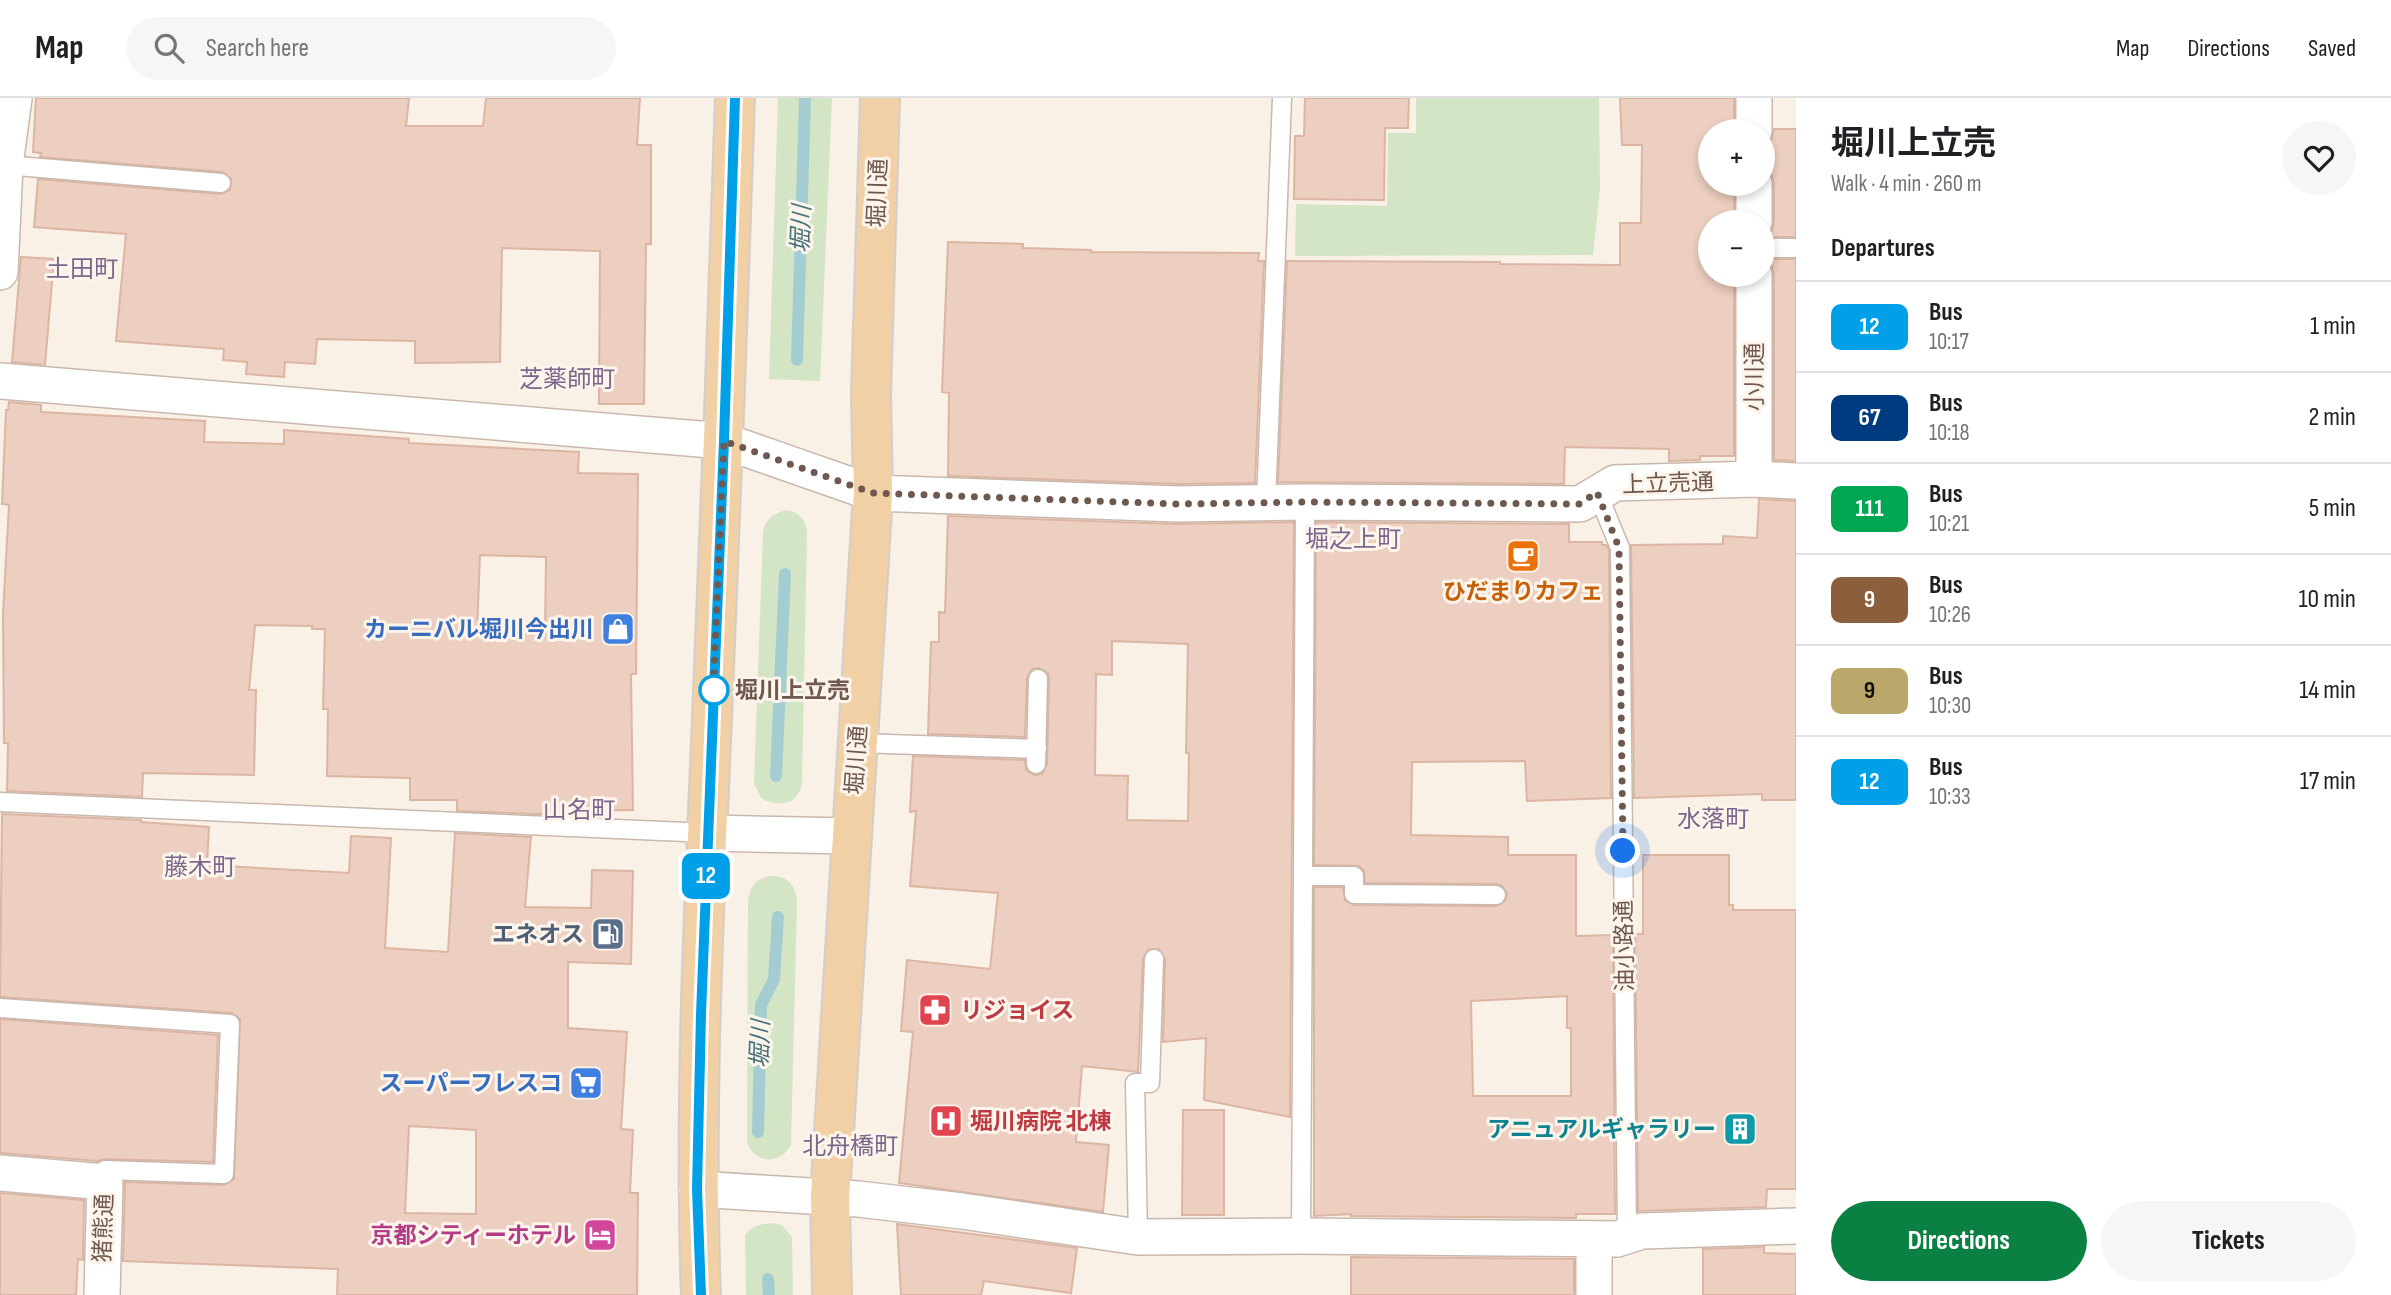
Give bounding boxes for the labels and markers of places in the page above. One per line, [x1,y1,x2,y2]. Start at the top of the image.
cafe icon: ひだまりカフェ [1504,537,1542,575]
place label: ひだまりカフェ [1443,578,1603,606]
shop icon: カーニバル堀川今出川 [599,610,637,648]
place label: カーニバル堀川今出川 [364,616,594,644]
marker: 堀川上立売 [699,675,729,705]
place label: 堀川上立売 [735,677,850,705]
fuel station icon: エネオス [589,915,627,953]
place label: エネオス [492,921,584,949]
pharmacy icon: リジョイス [916,991,954,1029]
place label: リジョイス [960,997,1074,1025]
supermarket icon: スーパーフレスコ [567,1064,605,1102]
place label: スーパーフレスコ [380,1070,562,1098]
hospital icon: 堀川病院 北棟 [927,1102,965,1140]
place label: 堀川病院 北棟 [970,1108,1112,1136]
building icon: アニュアルギャラリー [1721,1110,1759,1148]
place label: アニュアルギャラリー [1487,1116,1716,1144]
hotel icon: 京都シティーホテル [581,1216,619,1254]
place label: 京都シティーホテル [370,1222,576,1250]

